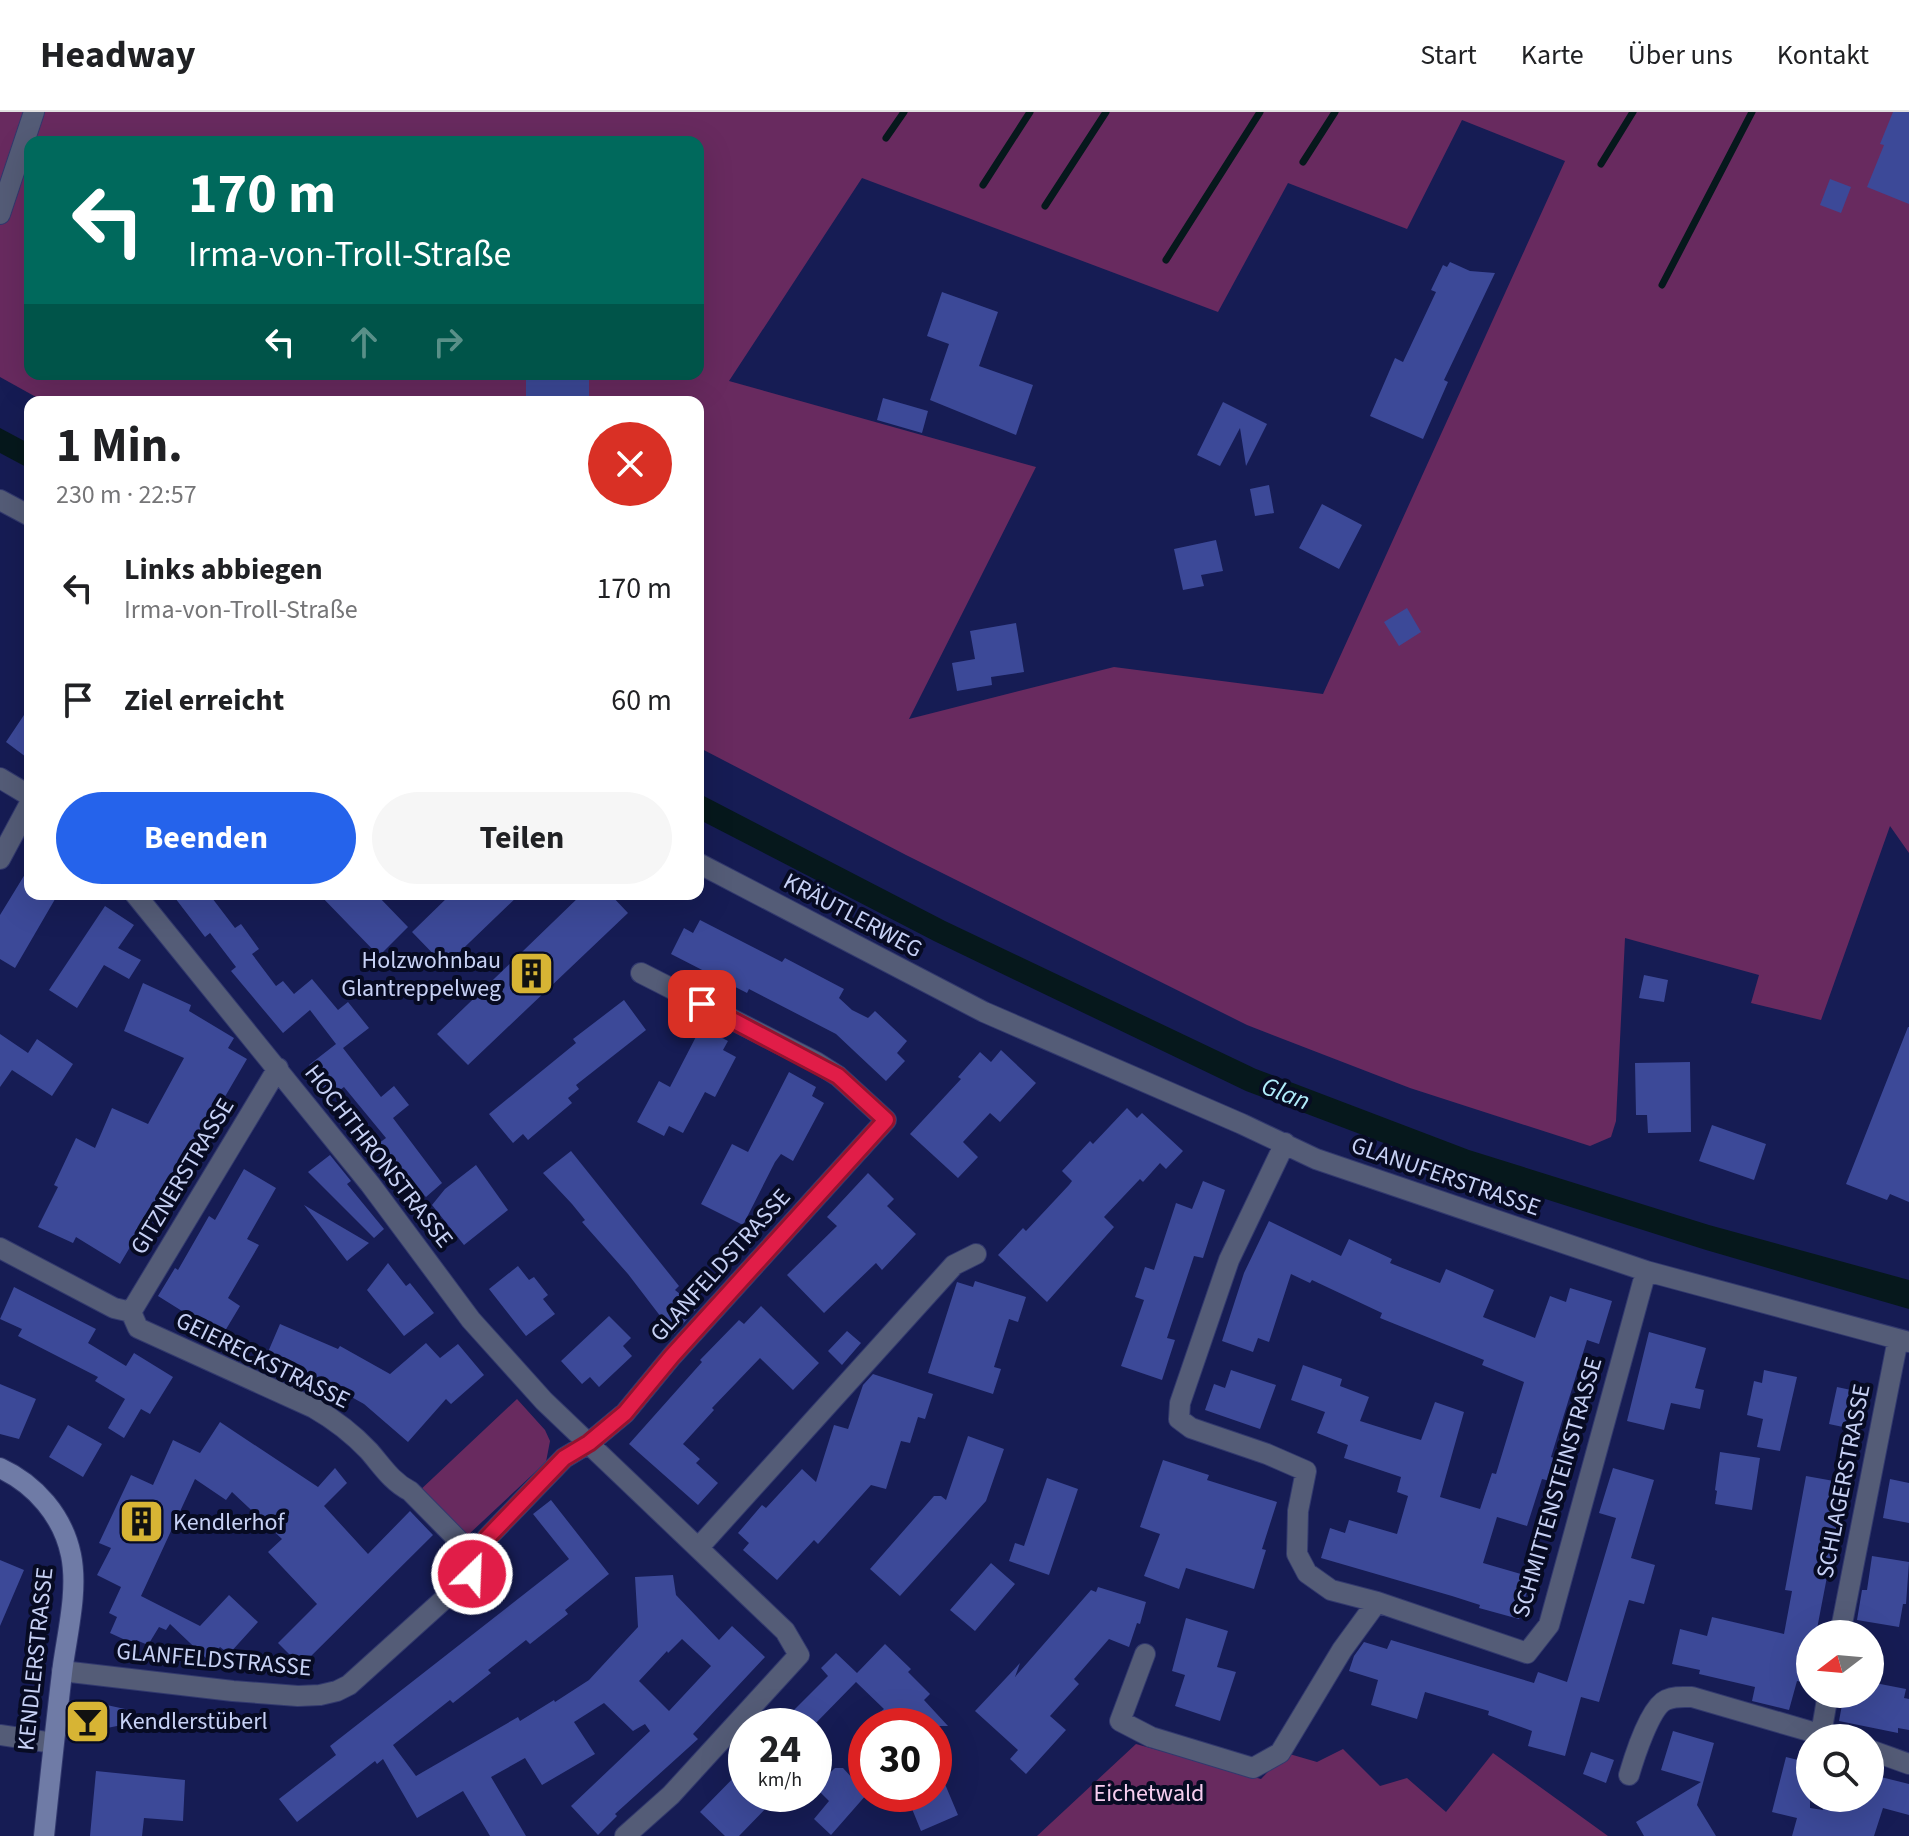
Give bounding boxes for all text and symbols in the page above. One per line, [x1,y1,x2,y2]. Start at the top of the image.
text: Headway [40,28,196,82]
text: Start [1420,35,1477,75]
text: Karte [1521,35,1584,75]
text: Über uns [1628,35,1733,75]
text: Kontakt [1777,35,1869,75]
text: 170 m [188,155,336,234]
icon: left [56,168,160,272]
text: Irma-von-Troll-Straße [188,229,511,280]
icon: left [258,320,302,364]
icon: ahead [342,320,386,364]
icon: right [426,320,470,364]
text: 1 Min. [56,412,183,480]
button: close [588,422,672,506]
text: 230 m · 22:57 [56,476,197,513]
text: Links abbiegen [124,548,323,591]
icon: left [56,566,100,610]
text: 170 m [596,567,672,610]
text: Irma-von-Troll-Straße [124,591,358,628]
icon: arrive [56,678,100,722]
text: Ziel erreicht [124,679,284,722]
text: 60 m [611,679,672,722]
button: Beenden [56,792,356,884]
button: Teilen [372,792,672,884]
street label: KRÄUTLERWEG [777,864,929,967]
place label: Holzwohnbau Glantreppelweg [341,943,501,1006]
building icon: Holzwohnbau Glantreppelweg [508,950,556,998]
pin [668,970,736,1038]
icon: arrive [680,982,724,1026]
street label: HOCHTHRONSTRASSE [296,1057,461,1255]
water label: Glan [1256,1067,1315,1120]
street label: GITZNERSTRASSE [122,1091,243,1261]
street label: GLANUFERSTRASSE [1346,1128,1545,1225]
street label: GLANFELDSTRASSE [642,1181,799,1350]
street label: GEIERECKSTRASSE [170,1303,356,1418]
street label: SCHMITTENSTEINSTRASSE [1504,1353,1611,1621]
street label: SCHLAGERSTRASSE [1807,1381,1879,1581]
building icon: Kendlerhof [118,1498,166,1546]
place label: Kendlerhof [173,1505,285,1540]
position arrow [430,1532,514,1616]
street label: KENDLERSTRASSE [8,1566,63,1752]
north arrow [1796,1620,1884,1708]
map controls [1796,1620,1884,1812]
street label: GLANFELDSTRASSE [115,1634,313,1685]
bar icon: Kendlerstüberl [64,1697,112,1745]
place label: Kendlerstüberl [119,1704,268,1739]
speed limit sign: 30 [848,1708,952,1812]
text: 24 [759,1721,801,1778]
button: search [1796,1724,1884,1812]
text: km/h [758,1766,802,1794]
park label: Eichetwald [1094,1776,1204,1811]

